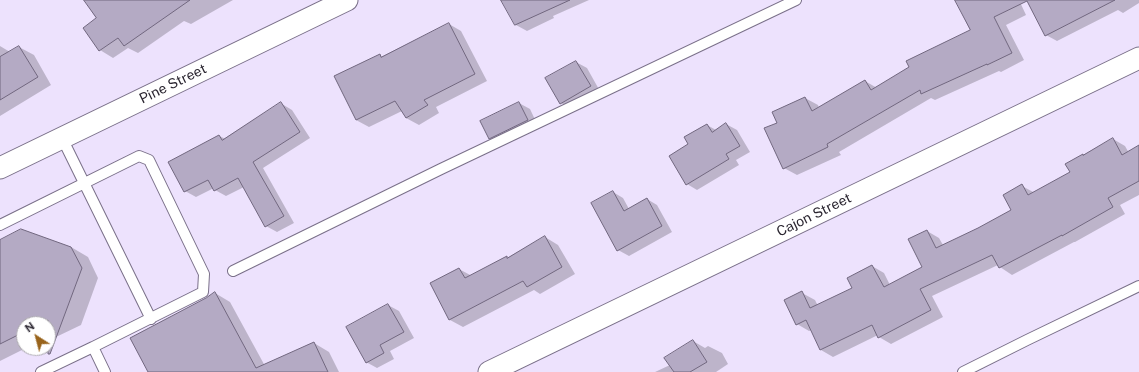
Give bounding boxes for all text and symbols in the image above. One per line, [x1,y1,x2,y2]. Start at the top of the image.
street label: Pine Street [137,60,209,108]
street label: Cajon Street [774,190,854,240]
north arrow [16,316,56,356]
text: N [23,320,37,334]

